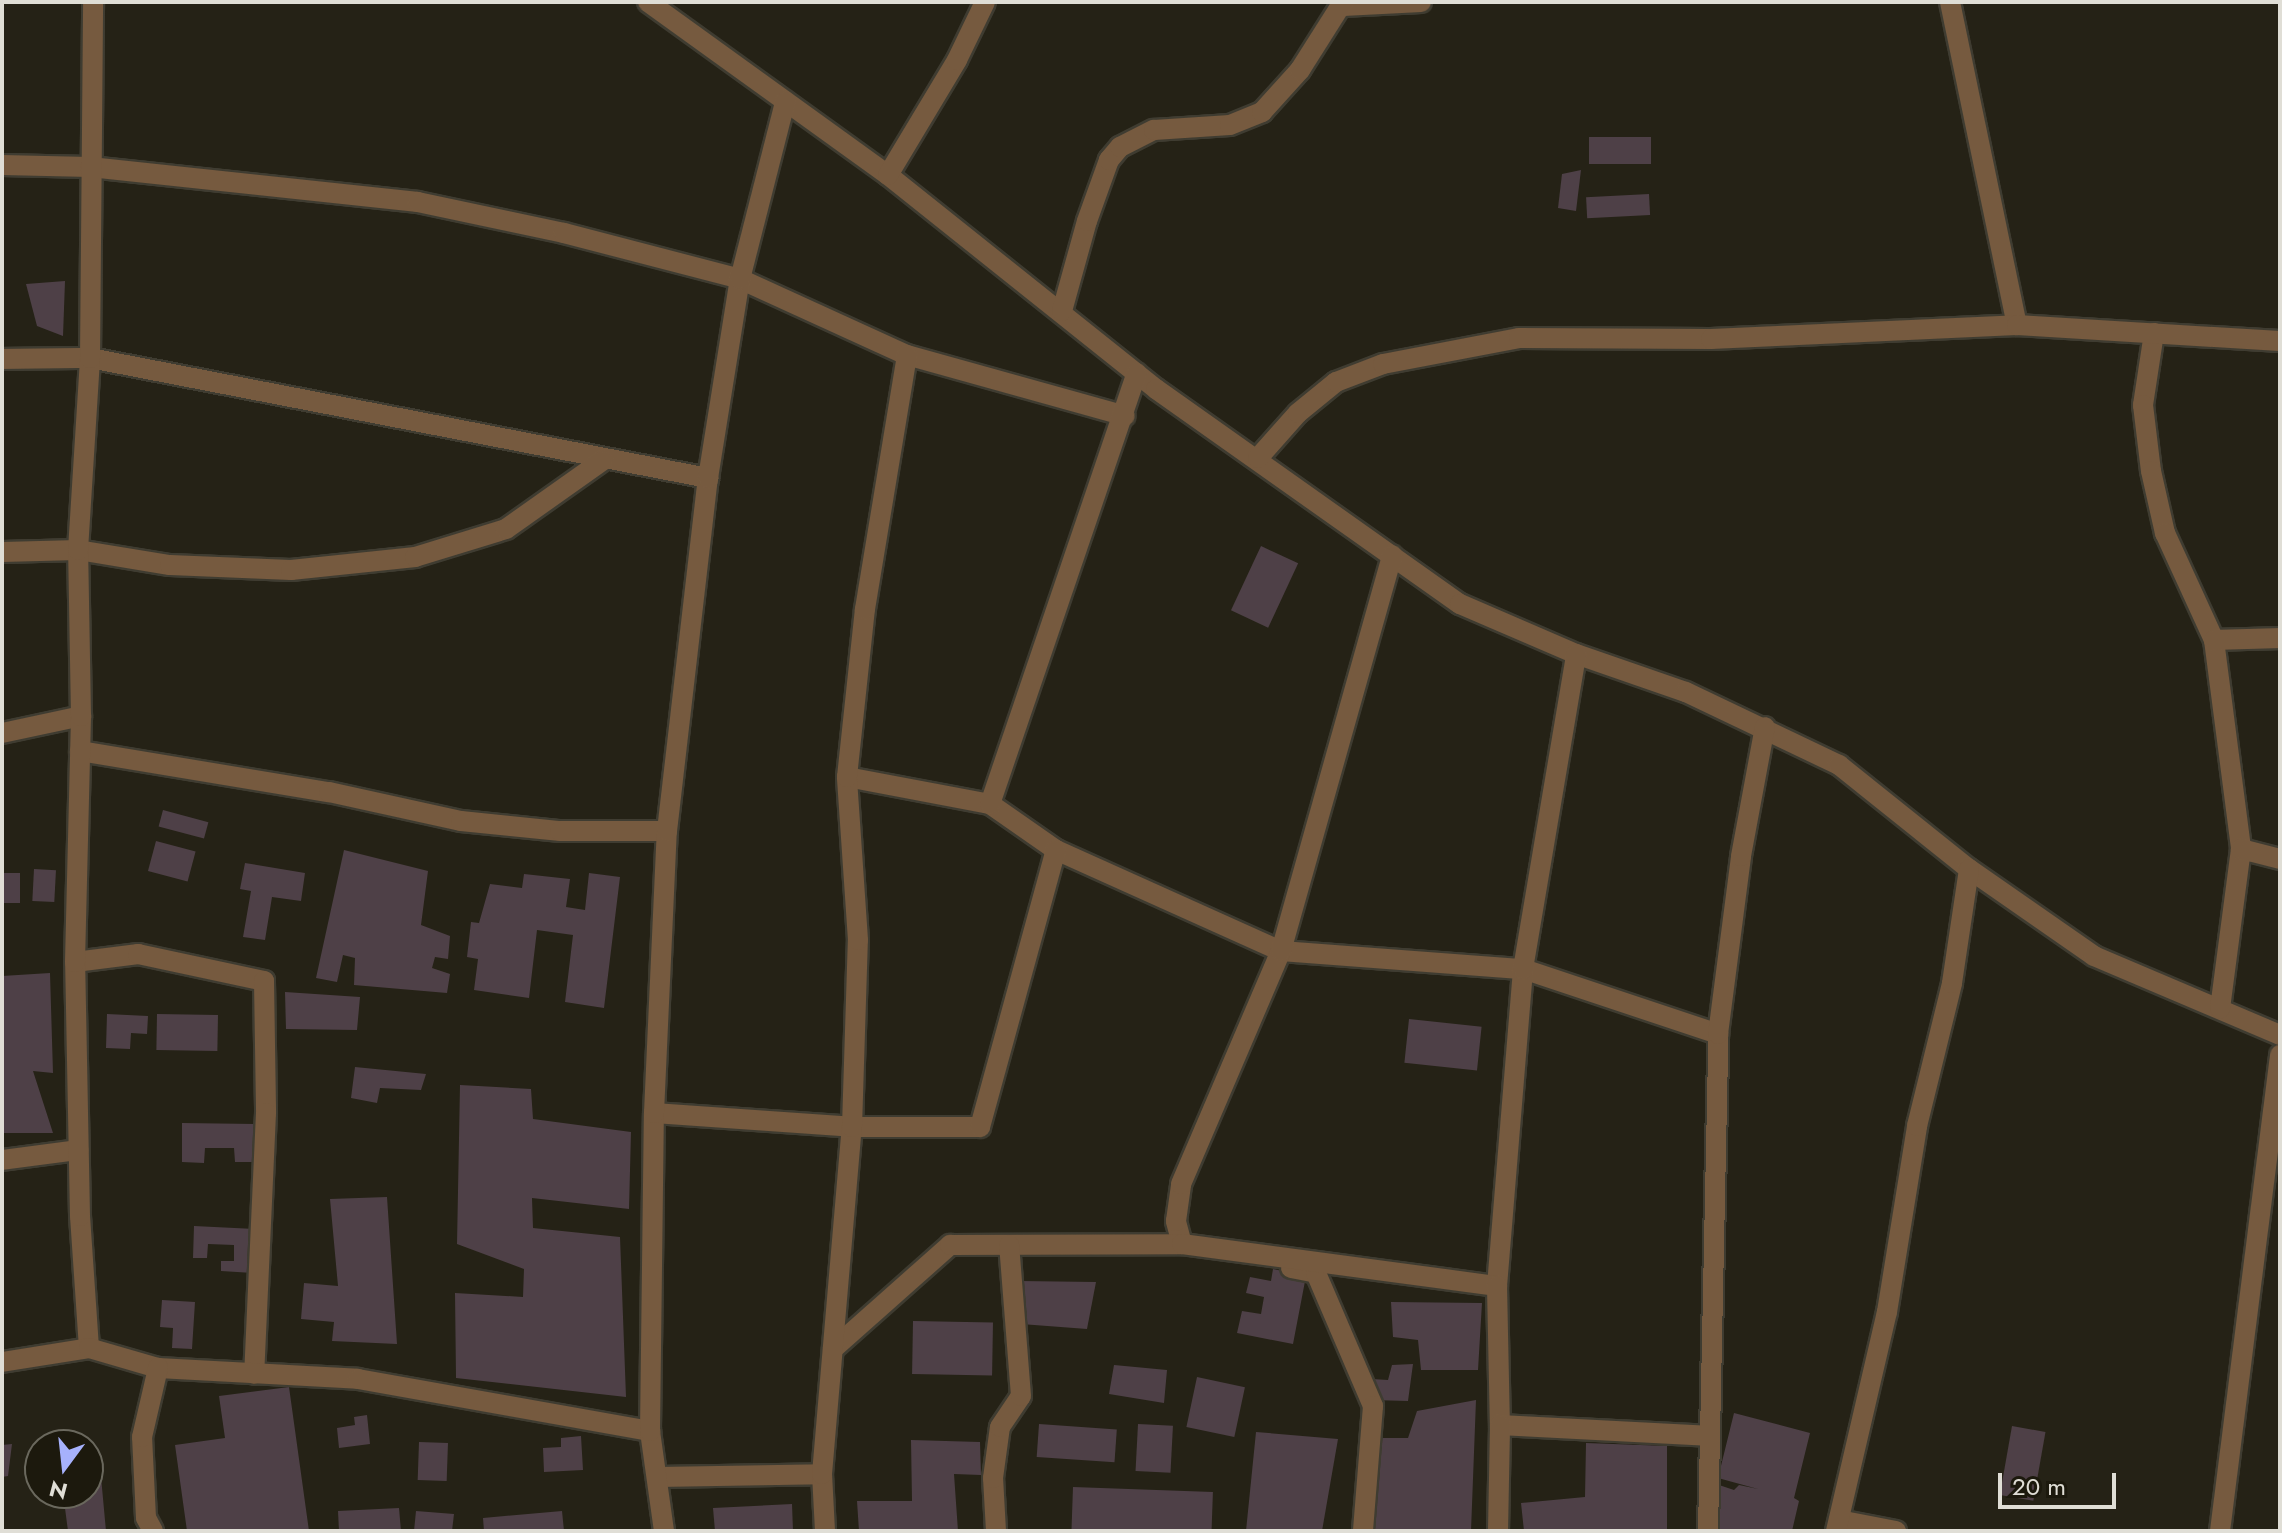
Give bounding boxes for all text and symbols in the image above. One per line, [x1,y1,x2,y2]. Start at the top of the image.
north arrow [24,1429,104,1509]
scale bar [2002,1457,2120,1507]
text: 20 m [2012,1469,2066,1504]
text: N [46,1473,71,1508]

